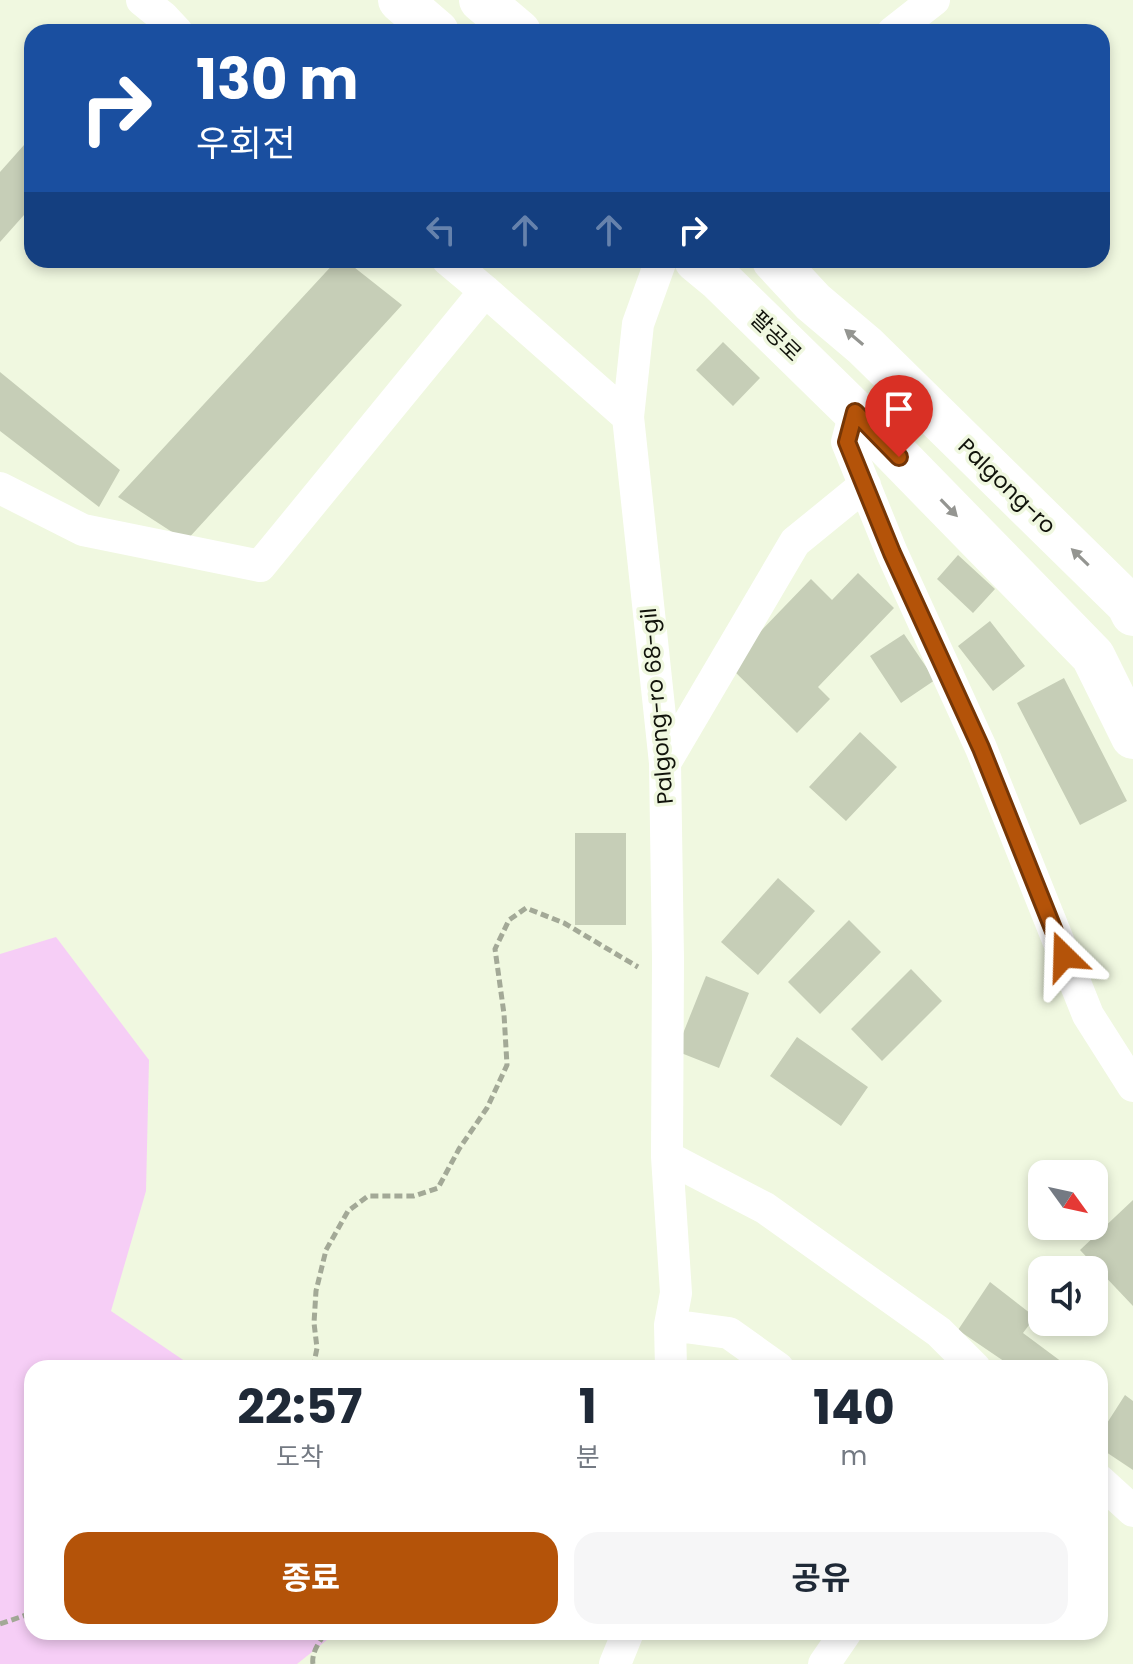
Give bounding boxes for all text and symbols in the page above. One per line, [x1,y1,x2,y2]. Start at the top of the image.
text: 130 m [196,40,359,119]
icon: right [64,56,168,160]
text: 우회전 [196,118,295,169]
icon: left [419,208,463,252]
icon: ahead [503,208,547,252]
icon: ahead [587,208,631,252]
icon: right [671,208,715,252]
street label: 팔공로 [743,304,809,368]
one-way arrow [844,329,864,346]
pin [865,375,933,457]
icon: arrive [877,387,921,431]
street label: Palgong-ro [951,431,1063,541]
one-way arrow [939,498,957,517]
one-way arrow [1071,548,1090,567]
street label: Palgong-ro 68-gil [633,607,681,805]
position arrow [1022,914,1106,998]
north arrow [1028,1160,1108,1240]
map controls [1028,1160,1108,1336]
button: sound [1028,1256,1108,1336]
text: 22:57 [237,1373,363,1440]
text: 1 [579,1373,597,1440]
text: 140 [813,1374,895,1441]
text: m [840,1438,867,1474]
text: 도착 [276,1439,324,1475]
text: 분 [576,1439,600,1475]
button: 종료 [64,1532,558,1624]
button: 공유 [574,1532,1068,1624]

